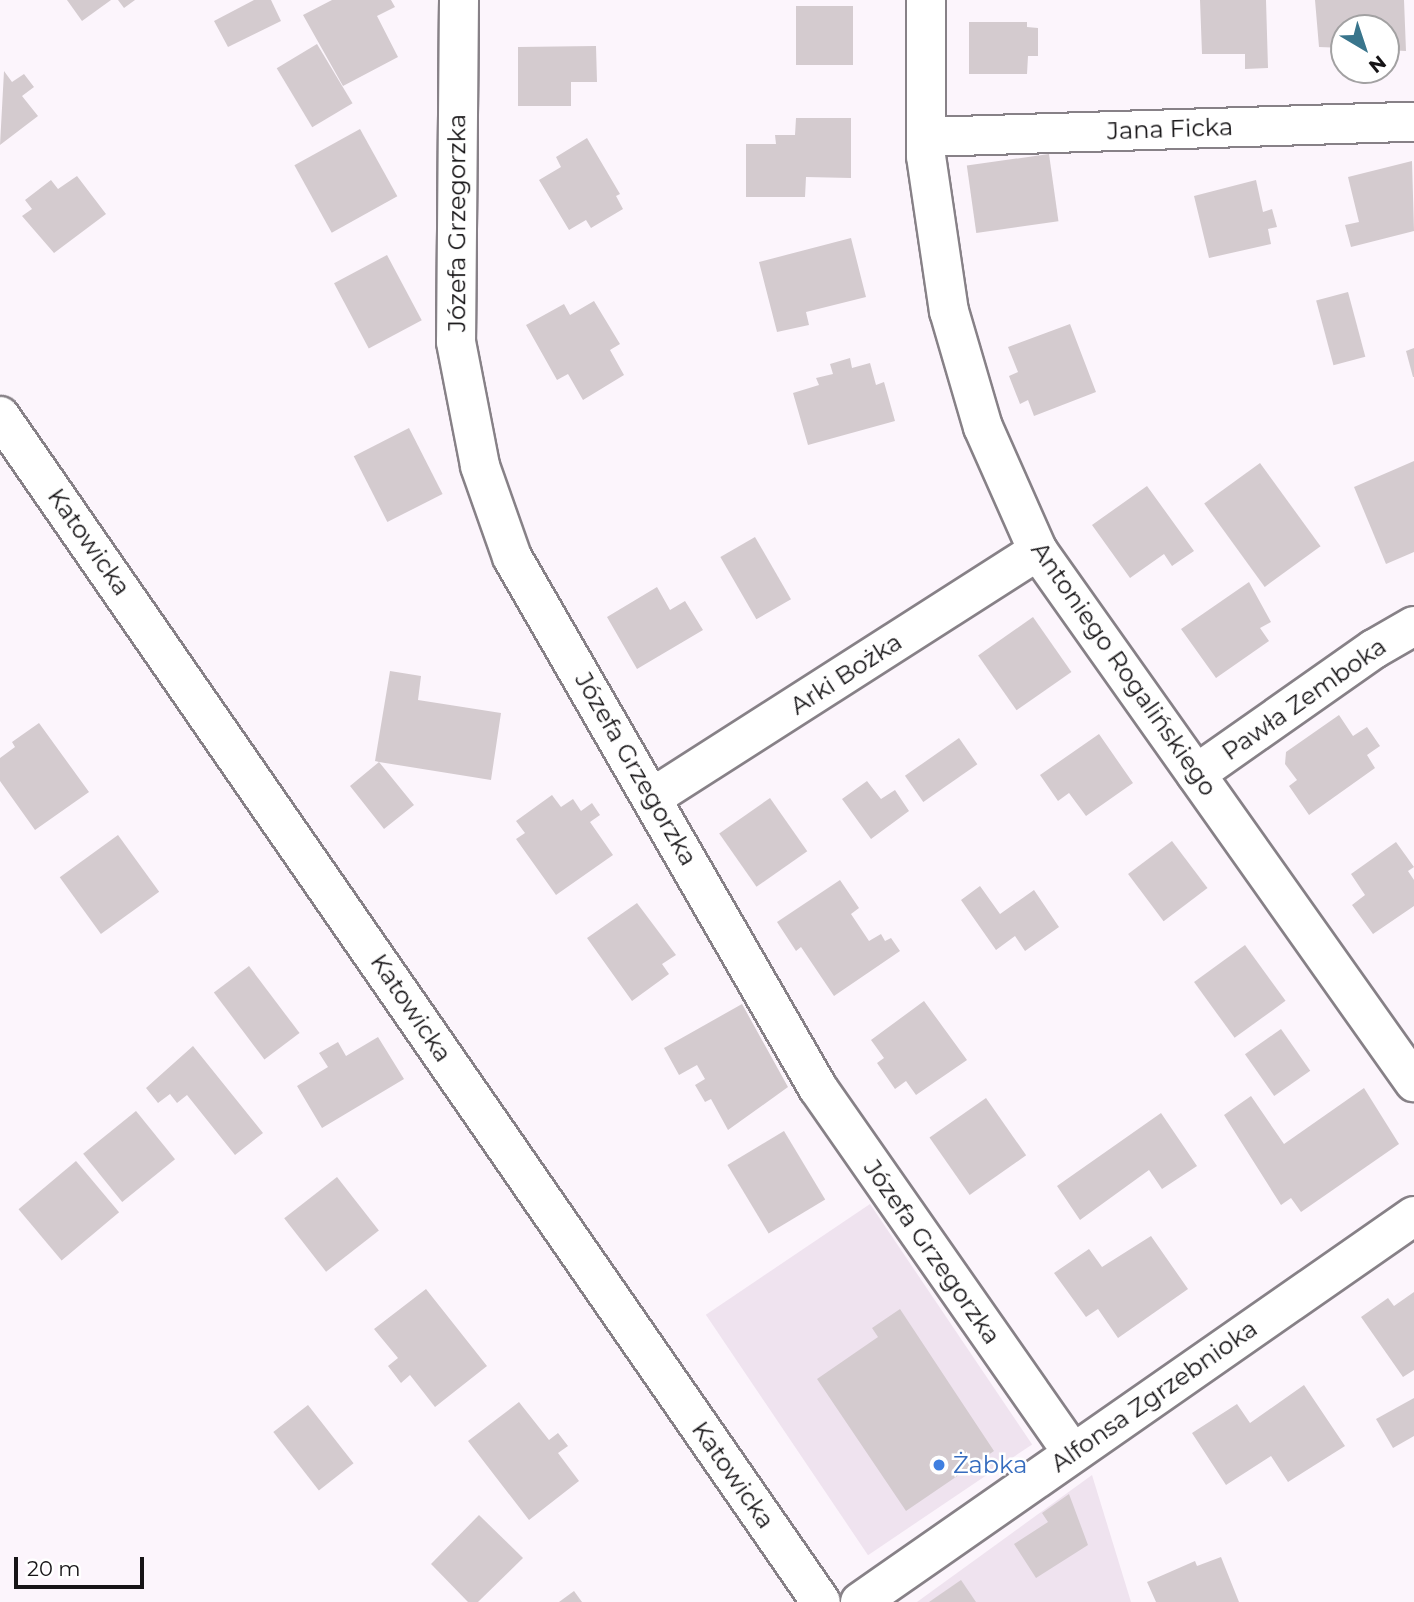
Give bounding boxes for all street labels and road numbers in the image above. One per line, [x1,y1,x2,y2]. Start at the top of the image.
street label: Jana Ficka [1106,112,1234,146]
street label: Józefa Grzegorzka [443,114,471,332]
street label: Katowicka [42,483,136,601]
street label: Antoniego Rogalińskiego [1025,536,1223,802]
street label: Arki Bożka [785,627,907,721]
street label: Pawła Zemboka [1216,632,1392,766]
street label: Józefa Grzegorzka [569,667,703,871]
street label: Katowicka [364,949,458,1067]
street label: Józefa Grzegorzka [858,1154,1006,1350]
street label: Alfonsa Zgrzebnioka [1045,1314,1263,1478]
street label: Katowicka [686,1416,780,1534]

